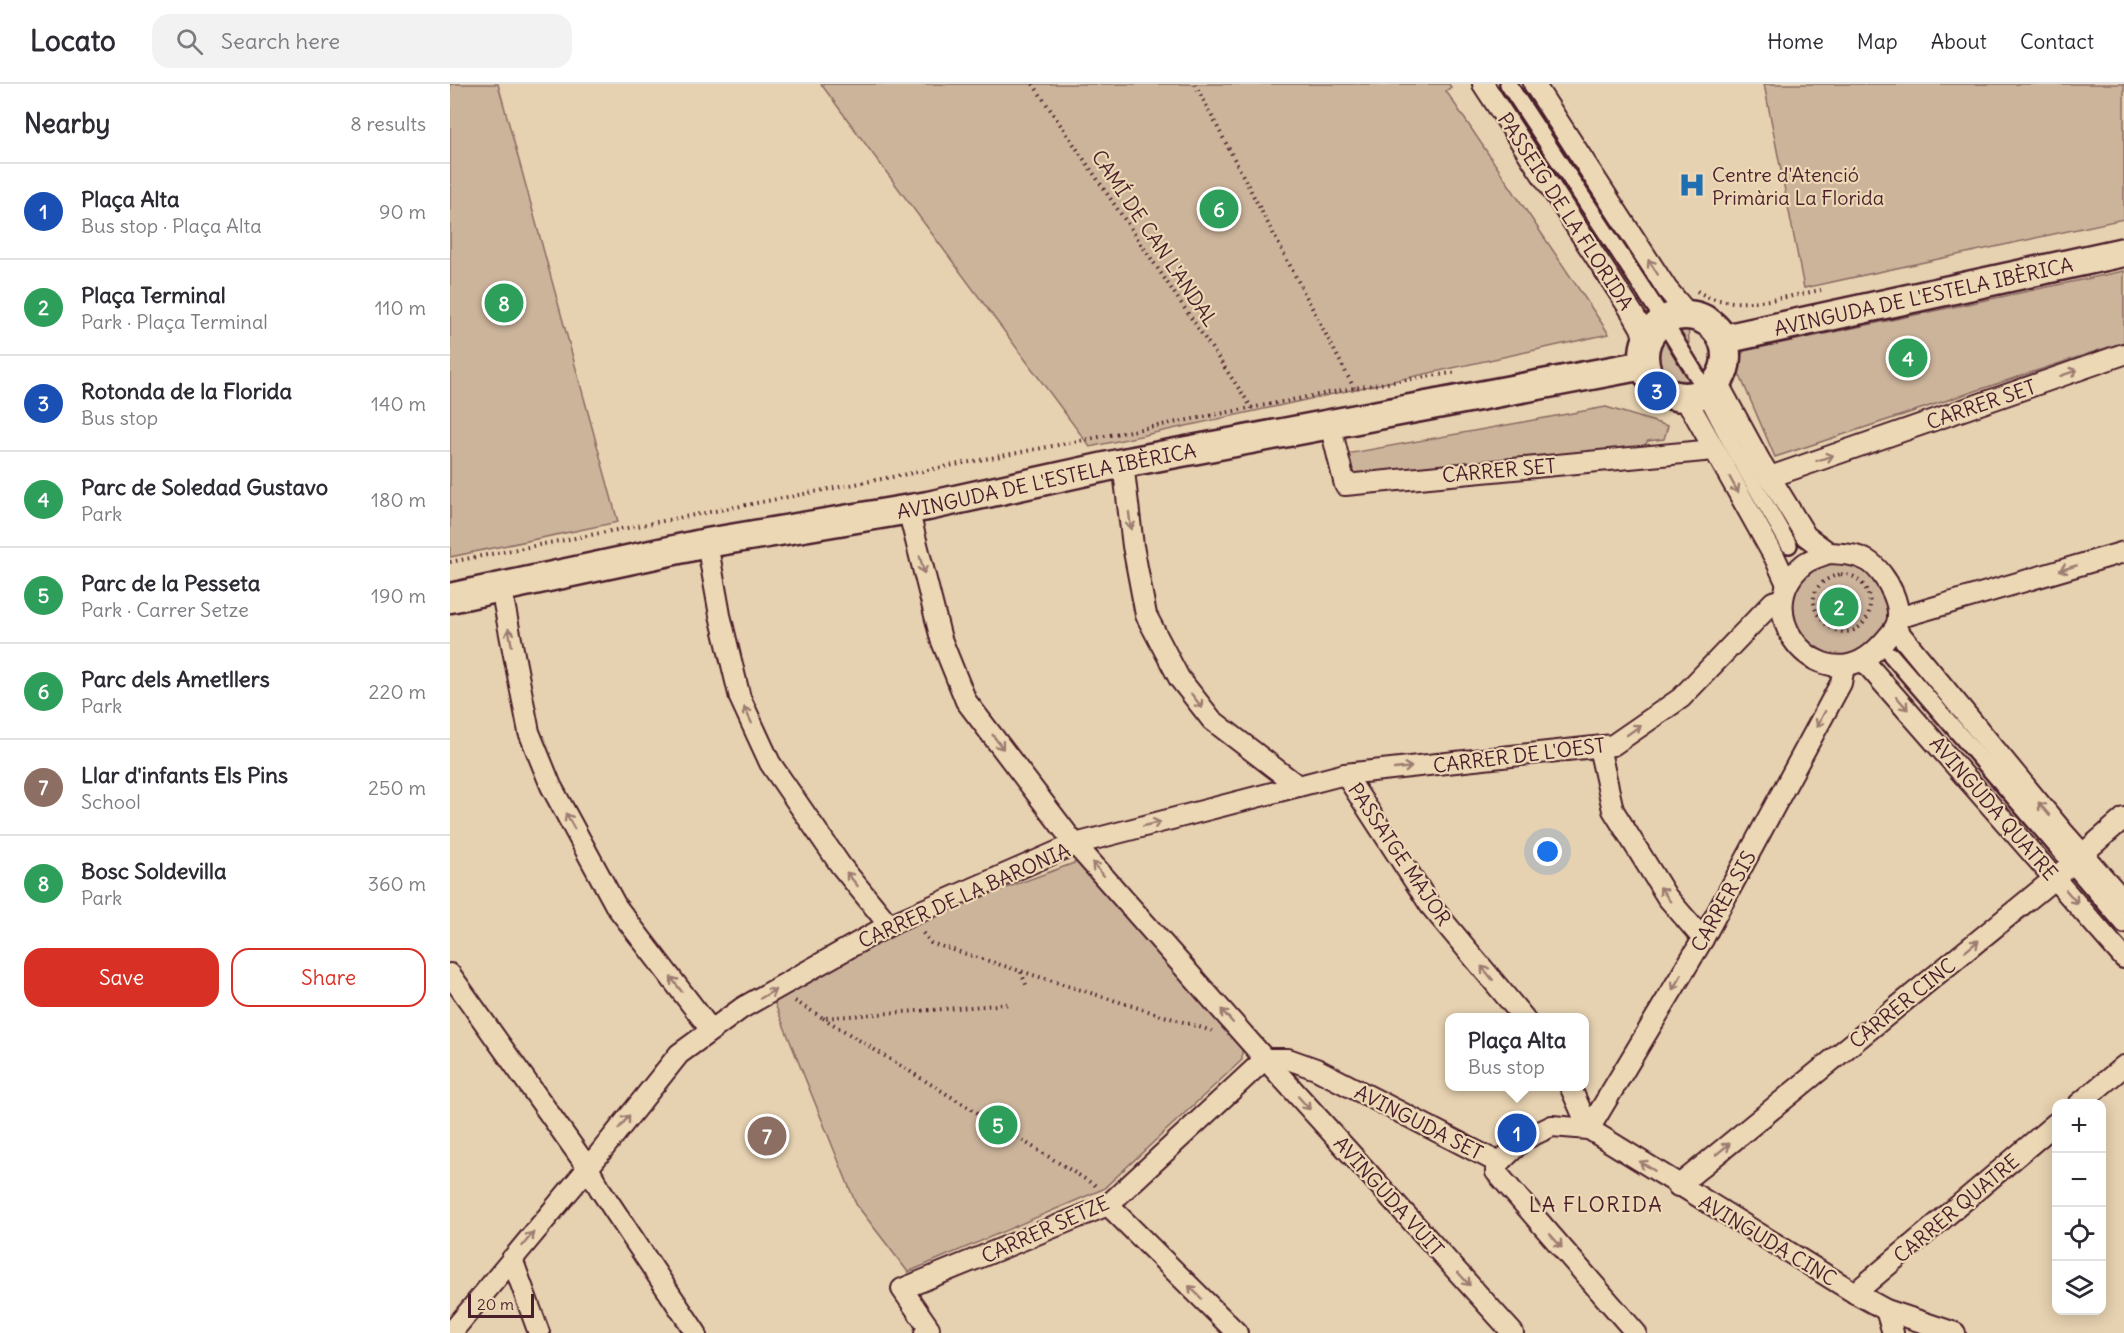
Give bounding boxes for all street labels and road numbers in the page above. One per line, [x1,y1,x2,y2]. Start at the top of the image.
street label: PASSEIG DE LA FLORIDA [1493,108,1639,315]
street label: CAMÍ DE CAN L'ANDAL [1087,145,1224,331]
street label: AVINGUDA DE L'ESTELA IBÈRICA [1772,251,2075,340]
street label: CARRER SET [1923,374,2039,434]
street label: AVINGUDA DE L'ESTELA IBÈRICA [895,437,1198,524]
street label: CARRER SET [1441,453,1557,487]
street label: AVINGUDA QUATRE [1925,731,2063,885]
street label: CARRER DE L'OEST [1432,732,1606,778]
street label: PASSATGE MAJOR [1343,778,1457,930]
street label: CARRER DE LA BARONIA [854,837,1074,953]
street label: CARRER SIS [1685,846,1761,956]
street label: CARRER CINC [1844,953,1960,1053]
street label: AVINGUDA SET [1351,1079,1487,1165]
street label: AVINGUDA VUIT [1329,1131,1449,1261]
street label: CARRER QUATRE [1888,1148,2024,1268]
street label: AVINGUDA CINC [1695,1189,1841,1291]
street label: CARRER SETZE [977,1190,1113,1268]

